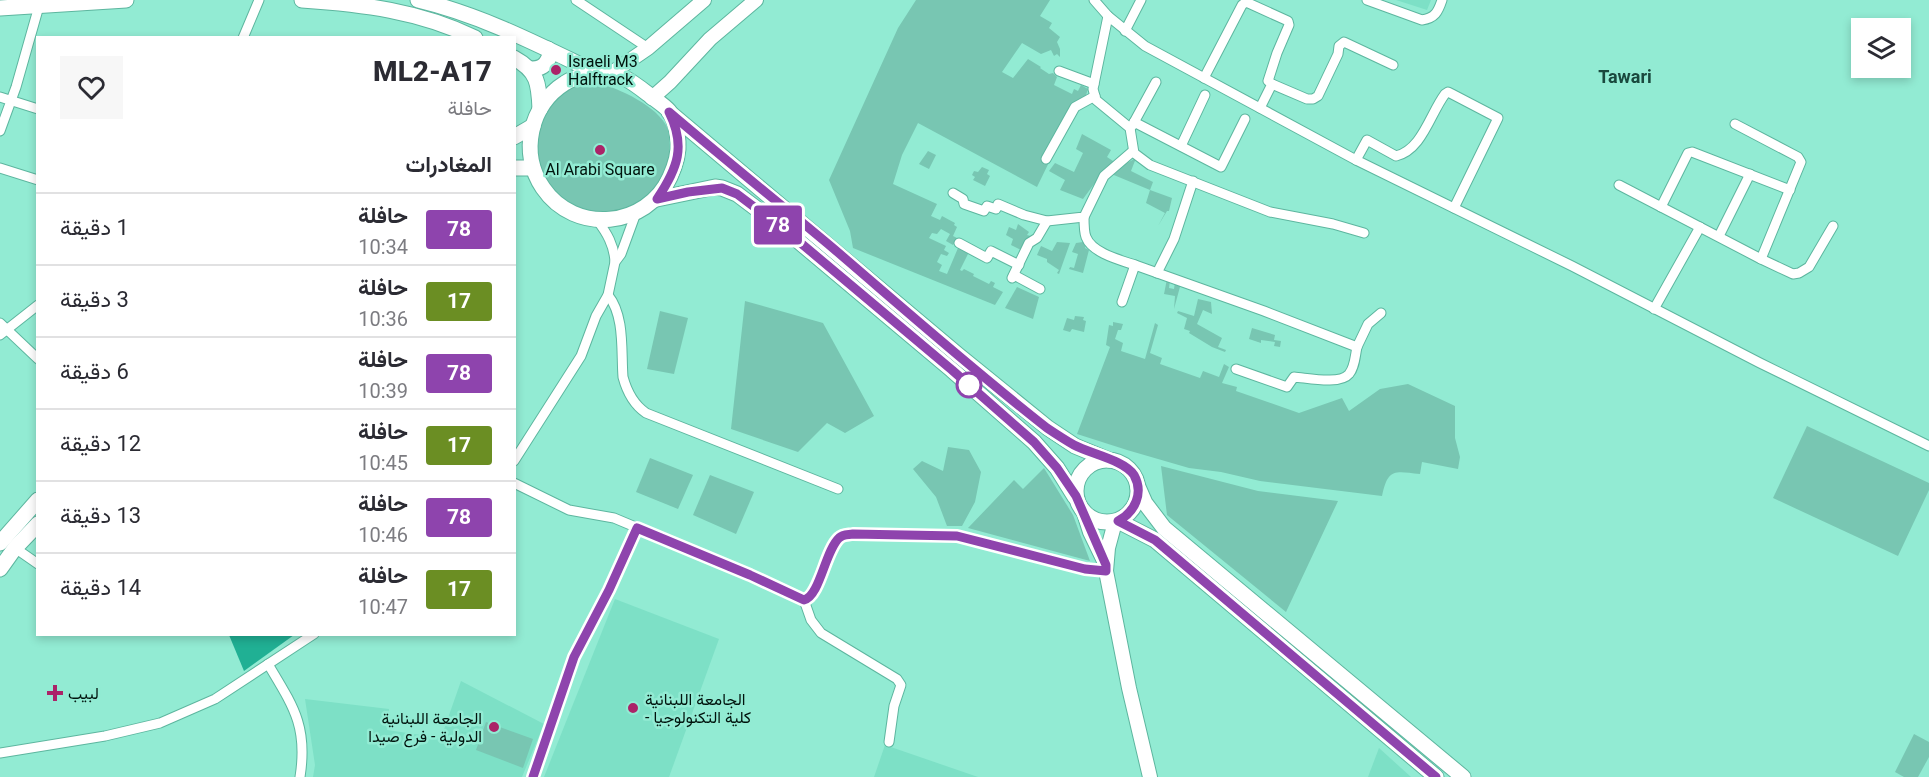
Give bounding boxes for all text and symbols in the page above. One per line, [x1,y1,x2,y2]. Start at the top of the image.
map controls [1851,18,1911,78]
button: layers [1851,18,1911,78]
place label: Israeli M3 Halftrack [568,52,638,89]
text: ML2-A17 [373,55,492,88]
button: heart [60,56,123,119]
marker: Israeli M3 Halftrack [549,63,563,77]
district label: Tawari [1598,66,1652,87]
text: حافلة [447,96,492,120]
marker: Al Arabi Square [593,143,607,157]
text: المغادرات [406,152,492,177]
place label: Al Arabi Square [545,160,655,179]
text: حافلة [358,203,408,228]
line badge: 78 [751,206,805,244]
text: 78 [766,213,790,237]
text: 1 دقيقة [60,215,129,240]
text: 78 [447,217,471,241]
text: 10:34 [358,235,408,259]
text: حافلة [358,275,408,300]
text: 3 دقيقة [60,287,129,312]
text: 17 [447,289,471,313]
text: 10:36 [358,307,408,331]
text: حافلة [358,347,408,372]
text: 6 دقيقة [60,359,129,384]
text: 78 [447,361,471,385]
unlabelled marker [956,372,982,398]
text: 10:39 [358,379,408,403]
text: حافلة [358,419,408,444]
text: 12 دقيقة [60,431,141,456]
text: 17 [447,433,471,457]
text: 10:45 [358,451,408,475]
text: حافلة [358,491,408,516]
text: 13 دقيقة [60,503,141,528]
text: 78 [447,505,471,529]
text: 10:46 [358,523,408,547]
text: حافلة [358,563,408,588]
text: 14 دقيقة [60,575,141,600]
text: 17 [447,577,471,601]
text: 10:47 [358,595,408,619]
marker: لبيب [46,684,64,702]
place label: لبيب [68,684,99,703]
place label: الجامعة اللبنانية - كلية التكنولوجيا [645,690,751,728]
marker: الجامعة اللبنانية - كلية التكنولوجيا [626,701,640,715]
place label: الجامعة اللبنانية الدولية - فرع صيدا [368,709,482,748]
marker: الجامعة اللبنانية الدولية - فرع صيدا [487,720,501,734]

